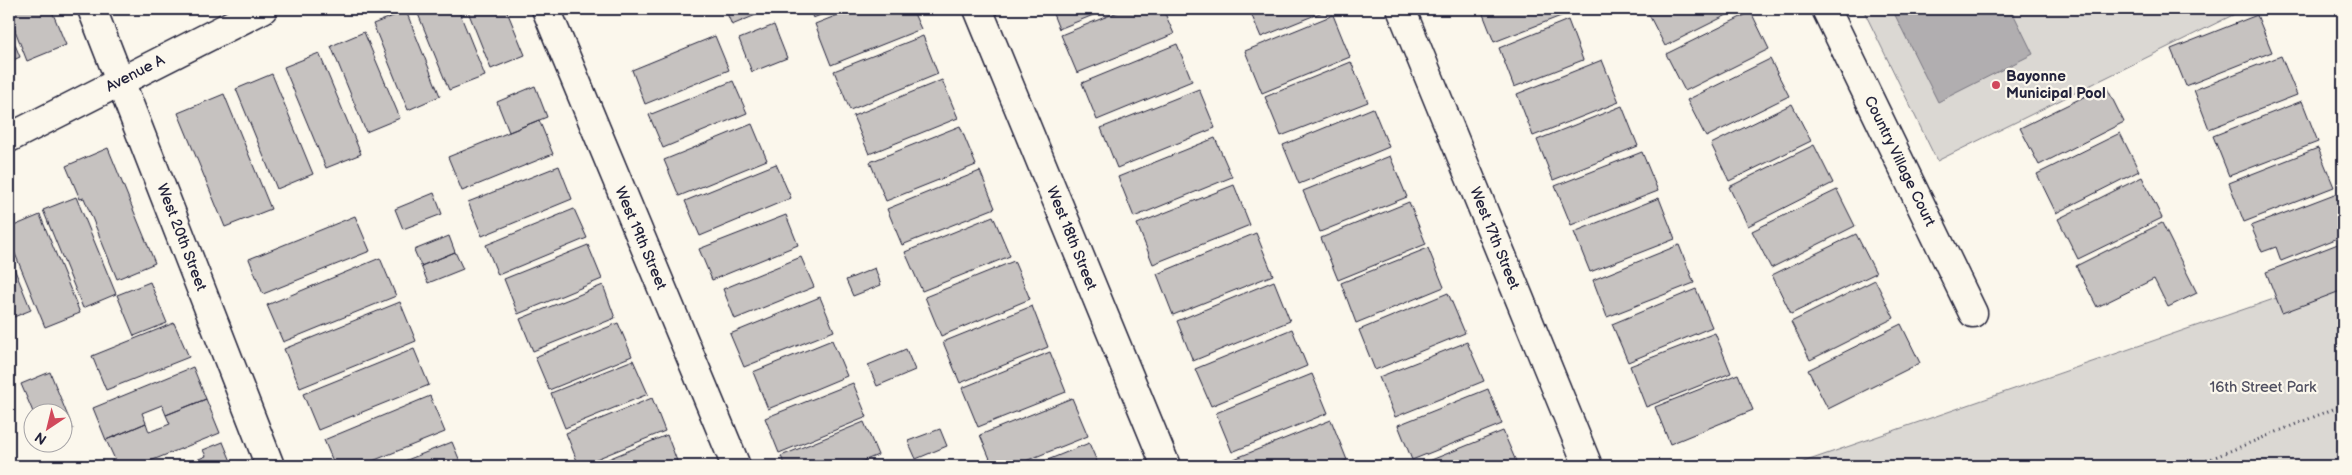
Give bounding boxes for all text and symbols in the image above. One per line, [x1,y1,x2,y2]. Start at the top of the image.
street label: Avenue A [103,50,169,96]
place label: Bayonne Municipal Pool [2006,67,2106,103]
marker: Bayonne Municipal Pool [1990,79,2002,91]
street label: Country Village Court [1860,93,1940,230]
street label: West 20th Street [152,181,211,294]
street label: West 19th Street [610,184,671,293]
street label: West 18th Street [1042,184,1101,293]
street label: West 17th Street [1465,184,1524,293]
park label: 16th Street Park [2210,378,2317,397]
north arrow [22,402,72,452]
text: N [32,428,50,448]

